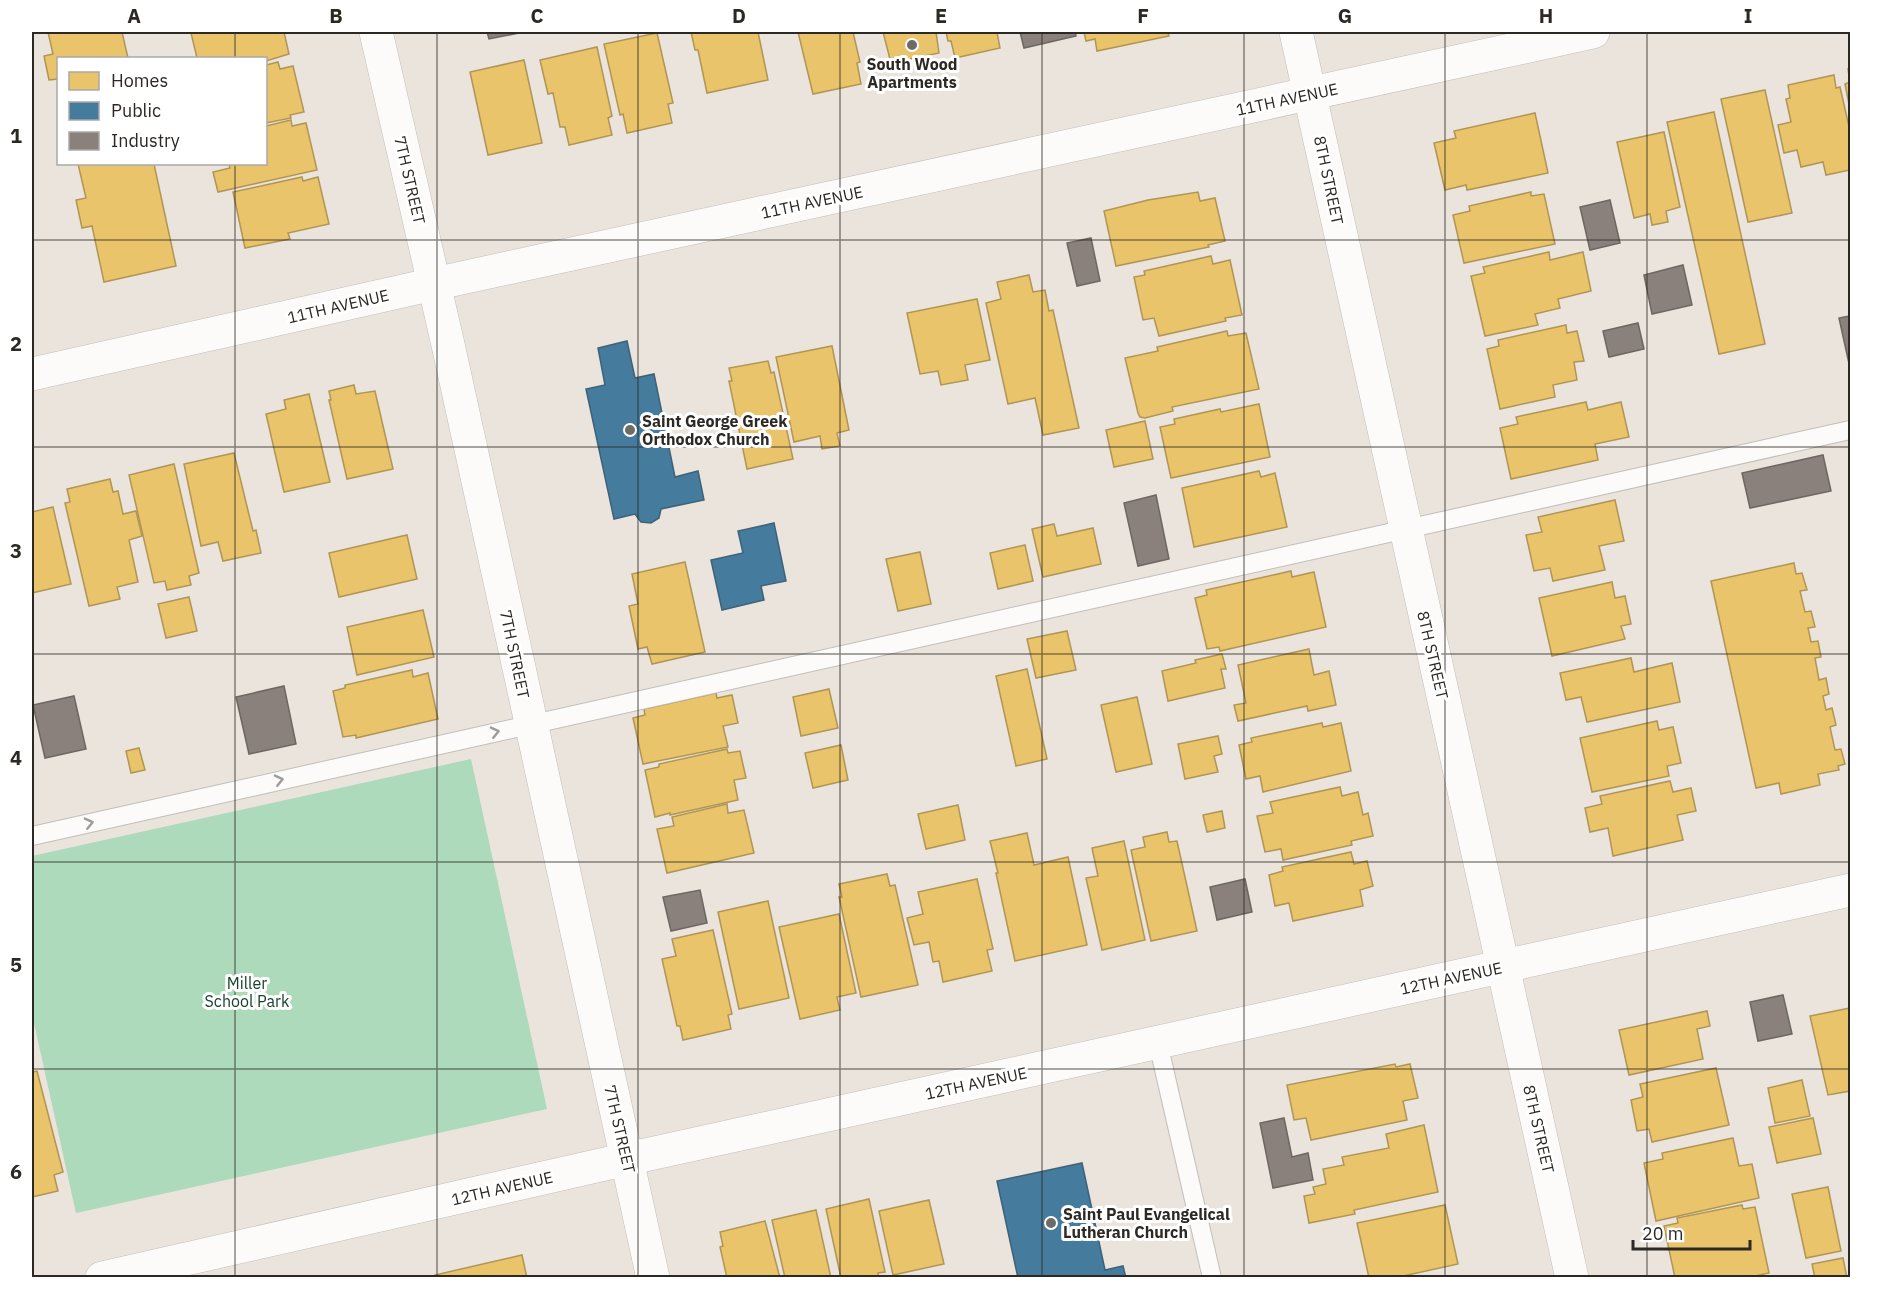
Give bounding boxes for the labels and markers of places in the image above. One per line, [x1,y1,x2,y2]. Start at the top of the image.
marker: South Wood Apartments [905,38,919,52]
place label: South Wood Apartments [867,54,957,92]
place label: Saint George Greek Orthodox Church [642,411,788,449]
marker: Saint George Greek Orthodox Church [623,423,637,437]
place label: Saint Paul Evangelical Lutheran Church [1063,1204,1230,1242]
marker: Saint Paul Evangelical Lutheran Church [1044,1216,1058,1230]

